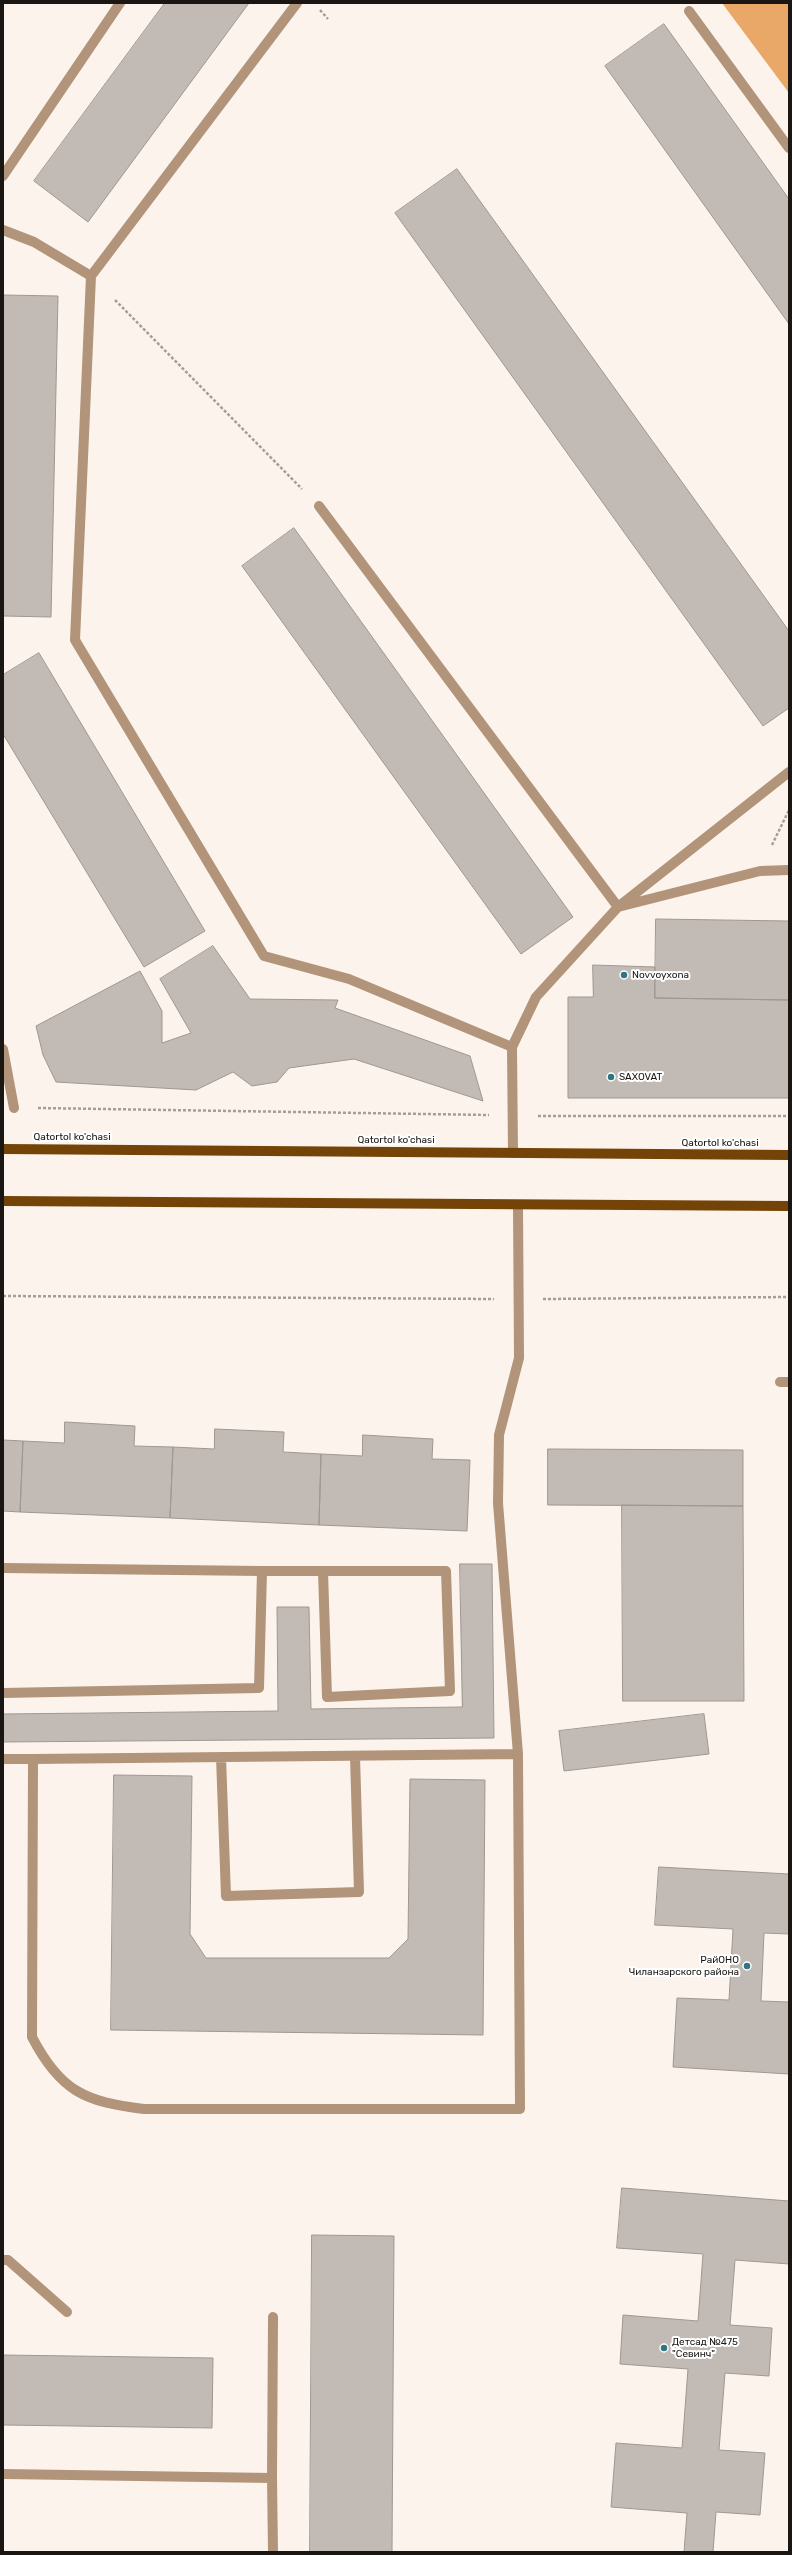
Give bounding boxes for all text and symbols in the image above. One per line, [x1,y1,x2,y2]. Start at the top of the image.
place label: Novvoyxona [632,969,689,981]
marker: Novvoyxona [619,970,629,980]
place label: SAXOVAT [619,1071,662,1083]
marker: SAXOVAT [606,1072,616,1082]
street label: Qatortol ko'chasi [33,1131,111,1143]
street label: Qatortol ko'chasi [357,1134,435,1146]
street label: Qatortol ko'chasi [681,1137,759,1149]
place label: РайОНО Чиланзарского района [629,1954,739,1978]
marker: РайОНО Чиланзарского района [742,1961,752,1971]
place label: Детсад №475 "Севинч" [672,2336,738,2360]
marker: Детсад №475 "Севинч" [659,2343,669,2353]

